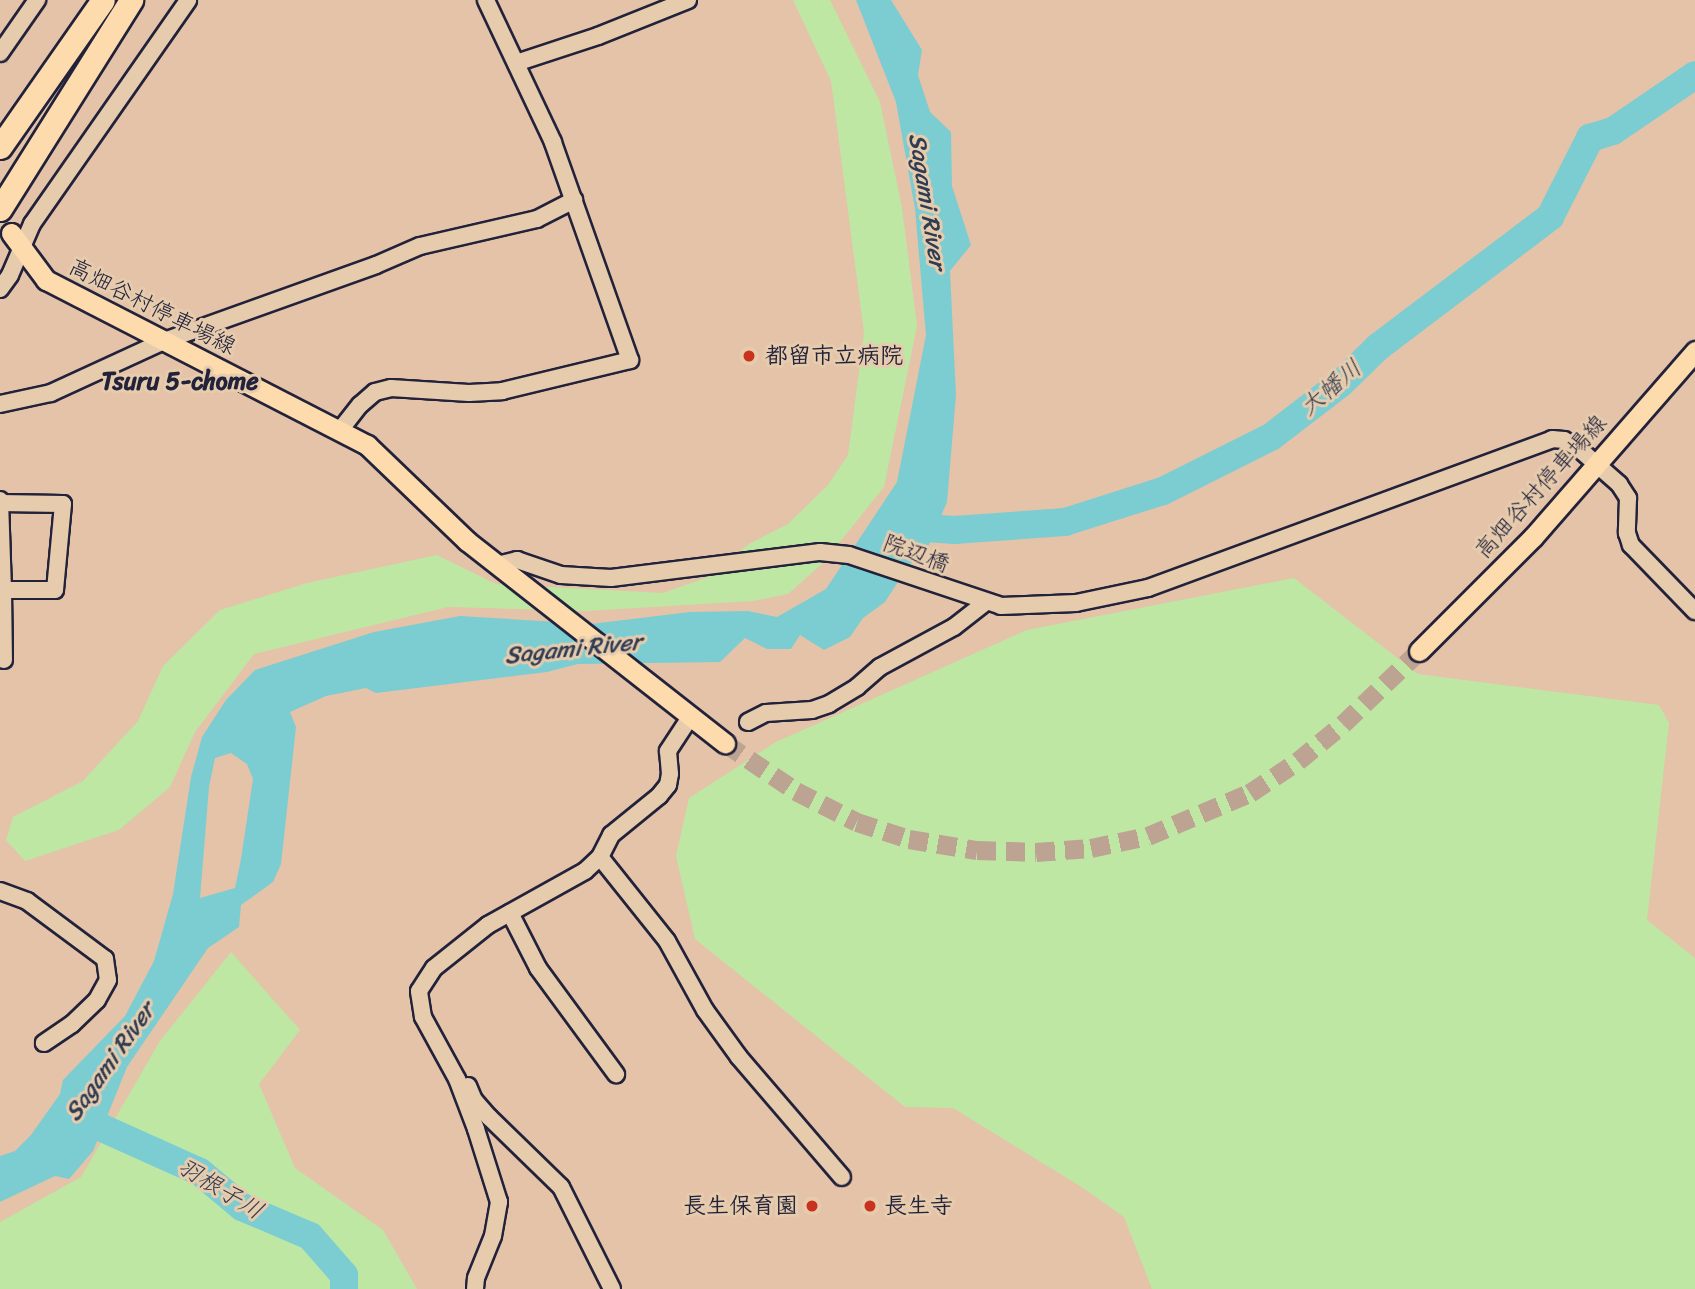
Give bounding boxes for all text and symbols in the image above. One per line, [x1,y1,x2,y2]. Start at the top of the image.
water label: Sagami River [902,131,952,271]
street label: 高畑谷村停車場線 [64,253,240,361]
place label: 都留市立病院 [765,342,903,370]
marker: 都留市立病院 [739,346,759,366]
water label: 大幡川 [1294,354,1368,422]
district label: Tsuru 5-chome [101,368,259,396]
street label: 高畑谷村停車場線 [1469,409,1613,565]
street label: 院辺橋 [879,529,953,579]
water label: Sagami River [503,628,643,670]
water label: Sagami River [59,998,161,1126]
water label: 羽根子川 [171,1152,269,1226]
place label: 長生保育園 [683,1192,798,1220]
place label: 長生寺 [884,1192,953,1220]
marker: 長生保育園 [804,1198,820,1214]
marker: 長生寺 [862,1198,878,1214]

